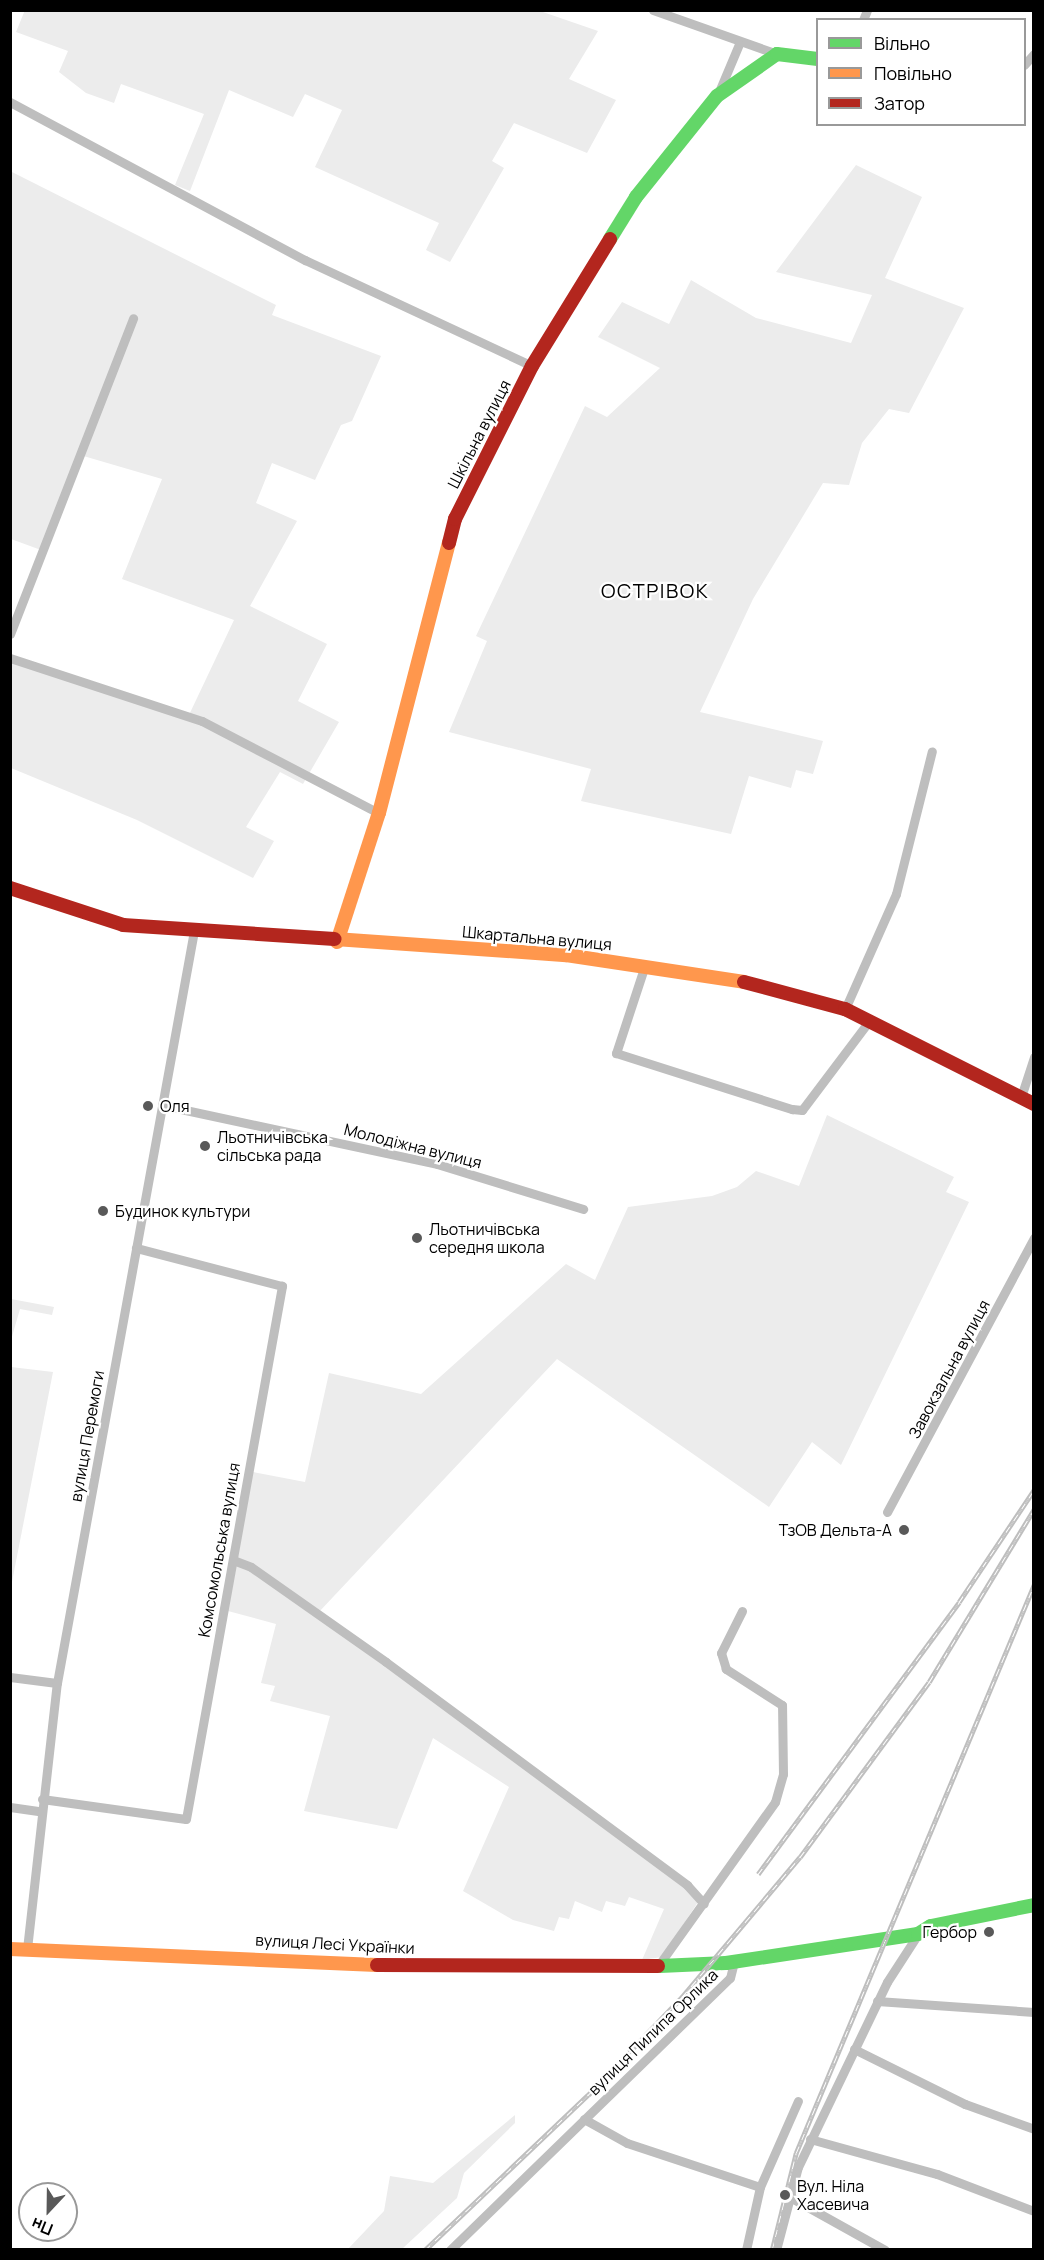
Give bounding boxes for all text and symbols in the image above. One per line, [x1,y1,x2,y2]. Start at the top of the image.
legend [816,18,1026,126]
text: Вільно [874,31,930,55]
text: Повільно [874,61,952,85]
text: Затор [874,91,925,115]
street label: Шкільна вулиця [443,377,515,491]
district label: ОСТРІВОК [601,578,709,602]
street label: Шкартальна вулиця [461,922,613,954]
place label: Оля [160,1096,190,1116]
marker: Оля [141,1099,155,1113]
street label: Молодіжна вулиця [342,1120,484,1172]
place label: Льотничівська сільська рада [217,1127,328,1165]
marker: Льотничівська сільська рада [198,1139,212,1153]
place label: Будинок культури [115,1201,250,1221]
marker: Будинок культури [96,1204,110,1218]
place label: Льотничівська середня школа [429,1219,545,1257]
marker: Льотничівська середня школа [410,1231,424,1245]
street label: Завокзальна вулиця [904,1296,994,1442]
street label: вулиця Перемоги [66,1369,108,1503]
street label: Комсомольська вулиця [194,1461,244,1639]
place label: ТзОВ Дельта-А [779,1520,892,1540]
marker: ТзОВ Дельта-А [897,1523,911,1537]
place label: Гербор [923,1922,977,1942]
marker: Гербор [982,1925,996,1939]
street label: вулиця Лесі Українки [255,1930,415,1958]
street label: вулиця Пилипа Орлика [584,1965,722,2099]
place label: Вул. Ніла Хасевича [797,2176,869,2214]
north arrow [18,2182,78,2242]
marker: Вул. Ніла Хасевича [778,2188,792,2202]
text: Пн [28,2213,56,2241]

